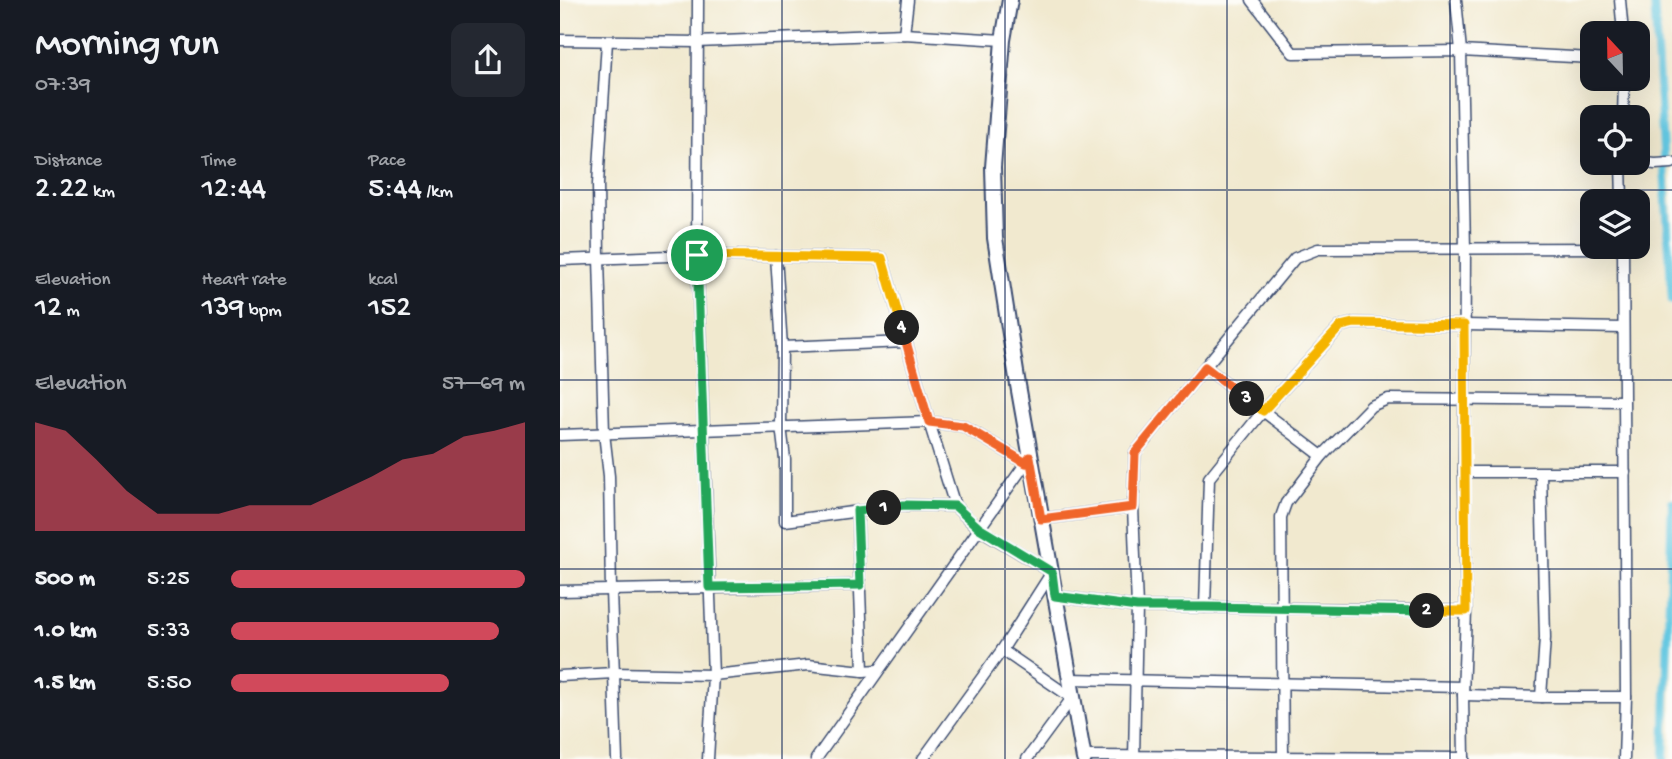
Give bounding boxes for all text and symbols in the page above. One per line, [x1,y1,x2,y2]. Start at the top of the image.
north arrow [1580,21,1650,91]
map controls [1580,21,1650,259]
button: share [451,23,525,97]
text: Morning run [35,24,219,68]
text: 07:39 [35,72,91,99]
button: locate [1580,105,1650,175]
text: Distance [35,150,102,173]
text: Time [202,150,236,173]
text: Pace [368,150,406,173]
text: 2.22 [35,173,89,208]
text: 12:44 [202,173,266,208]
text: 5:44 [368,173,422,208]
text: km [89,181,115,204]
text: /km [422,181,453,204]
button: layers [1580,189,1650,259]
pin [667,225,727,285]
icon: arrive [678,236,716,274]
text: Elevation [35,269,111,292]
text: Heart rate [202,269,287,292]
text: kcal [368,269,398,292]
text: 12 [35,292,62,327]
text: 139 [202,292,244,327]
text: 152 [368,292,411,327]
text: m [62,300,80,323]
text: bpm [244,300,282,323]
pin: 4 [884,310,920,346]
text: 4 [897,316,906,339]
text: Elevation [35,371,126,398]
text: 57–69 m [442,371,525,398]
pin: 3 [1230,382,1264,416]
text: 3 [1242,387,1251,410]
pin: 1 [866,490,902,526]
text: 1 [880,496,887,519]
text: 500 m [35,566,95,593]
text: 5:25 [147,566,190,593]
pin: 2 [1410,594,1444,628]
text: 2 [1422,599,1431,622]
text: 1.0 km [35,618,97,645]
text: 5:33 [147,618,190,645]
text: 1.5 km [35,670,96,697]
text: 5:50 [147,670,191,697]

